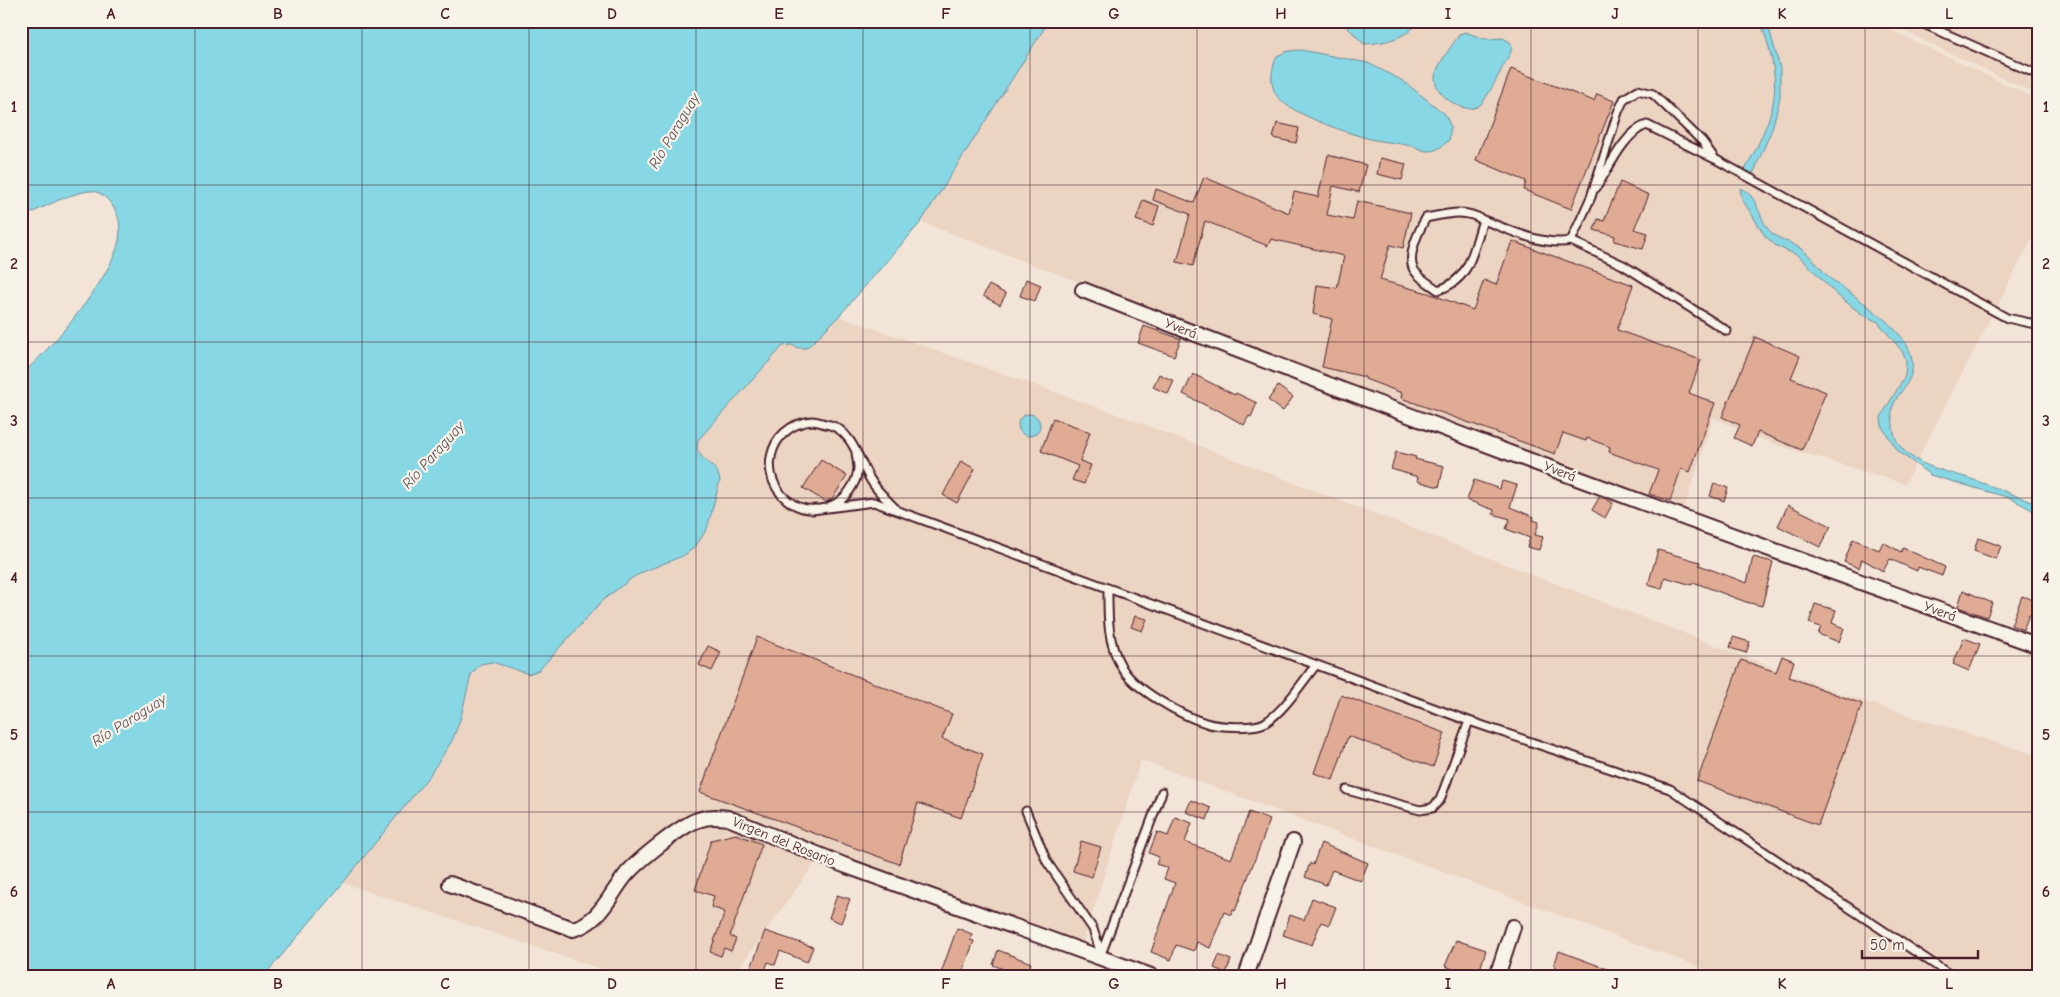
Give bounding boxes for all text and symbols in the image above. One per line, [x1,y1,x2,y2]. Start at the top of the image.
text: A [107,5,116,23]
text: B [273,5,283,23]
text: C [440,5,450,23]
text: D [607,5,617,23]
text: E [774,5,784,23]
text: F [941,5,951,23]
text: G [1108,5,1120,23]
text: H [1275,5,1287,23]
text: I [1445,5,1451,23]
text: J [1611,5,1619,23]
text: K [1777,5,1787,23]
text: L [1945,5,1953,23]
water label: Río Paraguay [644,89,704,172]
text: 1 [11,98,17,116]
text: 1 [2043,98,2049,116]
text: 2 [10,255,18,273]
text: 2 [2042,255,2050,273]
street label: Yverá [1162,315,1199,342]
text: 3 [10,412,18,430]
text: 3 [2042,412,2050,430]
water label: Río Paraguay [398,417,469,492]
street label: Yverá [1541,458,1578,485]
text: 4 [10,569,18,587]
text: 4 [2042,569,2050,587]
street label: Yverá [1921,598,1958,625]
water label: Río Paraguay [88,689,171,750]
text: 5 [10,726,18,744]
text: 5 [2042,726,2050,744]
street label: Virgen del Rosario [730,813,838,870]
text: 6 [10,883,18,901]
text: 6 [2042,883,2050,901]
scale bar [1862,927,1979,959]
text: 50 m [1870,936,1905,954]
text: A [107,975,116,993]
text: B [273,975,283,993]
text: C [440,975,450,993]
text: D [607,975,617,993]
text: E [774,975,784,993]
text: F [941,975,951,993]
text: G [1108,975,1120,993]
text: H [1275,975,1287,993]
text: I [1445,975,1451,993]
text: J [1611,975,1619,993]
text: K [1777,975,1787,993]
text: L [1945,975,1953,993]

